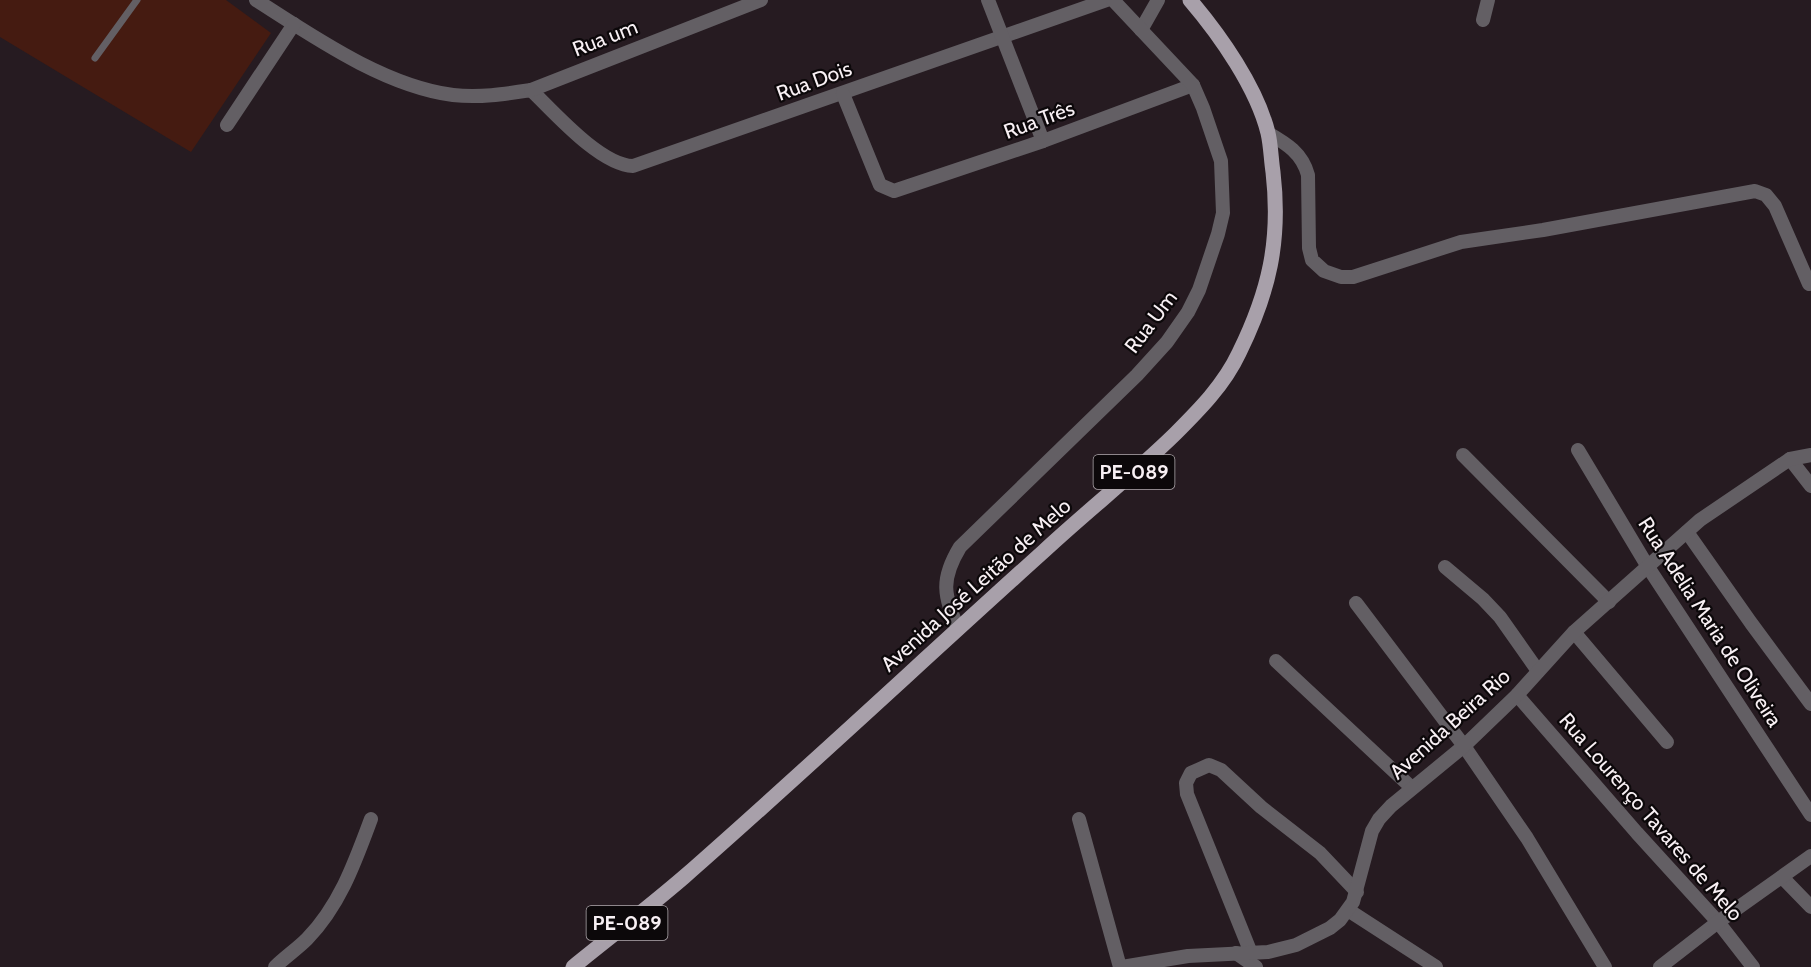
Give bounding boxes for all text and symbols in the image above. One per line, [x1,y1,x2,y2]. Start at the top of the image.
street label: Rua um [569,14,641,61]
street label: Rua Dois [773,55,855,106]
street label: Rua Três [1000,95,1078,144]
street label: Rua Um [1119,286,1182,358]
road number: PE-089 [1094,455,1174,489]
street label: Avenida José Leitão de Melo [876,493,1076,676]
street label: Rua Adelia Maria de Oliveira [1633,512,1788,731]
street label: Avenida Beira Rio [1384,663,1515,784]
street label: Rua Lourenço Tavares de Melo [1554,708,1748,926]
road number: PE-089 [586,906,668,940]

